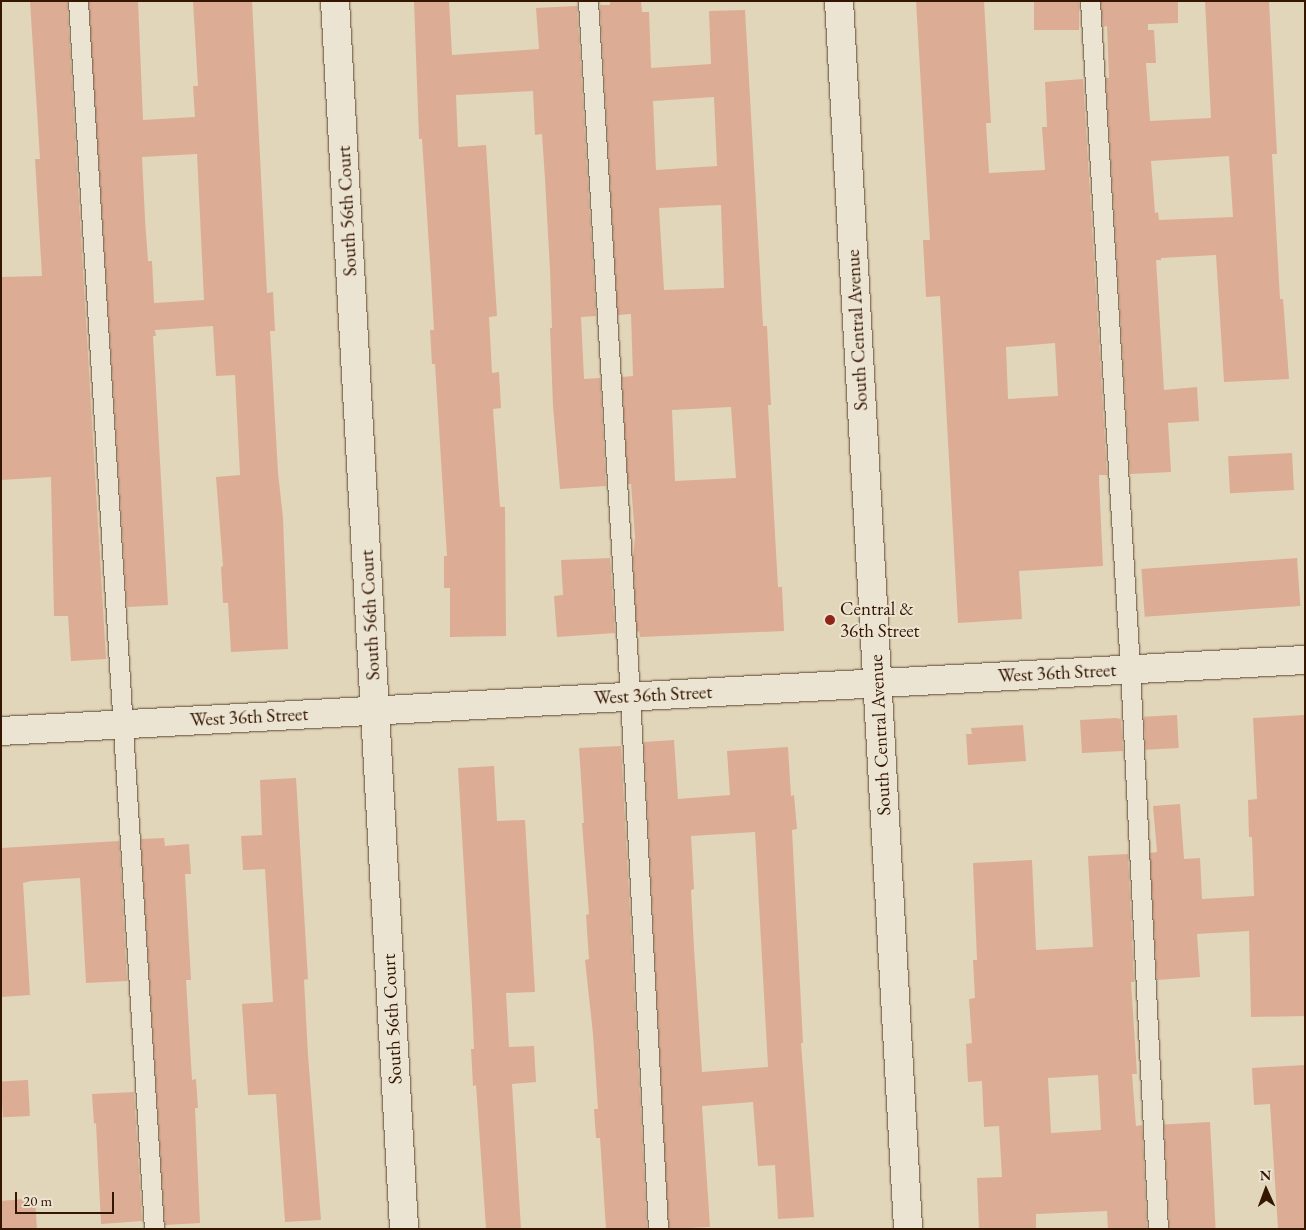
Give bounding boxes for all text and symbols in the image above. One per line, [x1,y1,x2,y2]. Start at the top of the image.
street label: South 56th Court [332,145,362,277]
street label: South Central Avenue [841,249,873,411]
street label: South 56th Court [355,549,385,681]
place label: Central & 36th Street [840,598,920,642]
marker: Central & 36th Street [824,614,836,626]
street label: South Central Avenue [864,654,896,816]
street label: West 36th Street [997,659,1117,687]
street label: West 36th Street [593,681,713,709]
street label: West 36th Street [189,703,309,731]
street label: South 56th Court [377,953,407,1085]
north arrow [1241,1165,1291,1215]
text: N [1259,1166,1271,1184]
scale bar [18,1182,116,1214]
text: 20 m [23,1191,52,1210]

